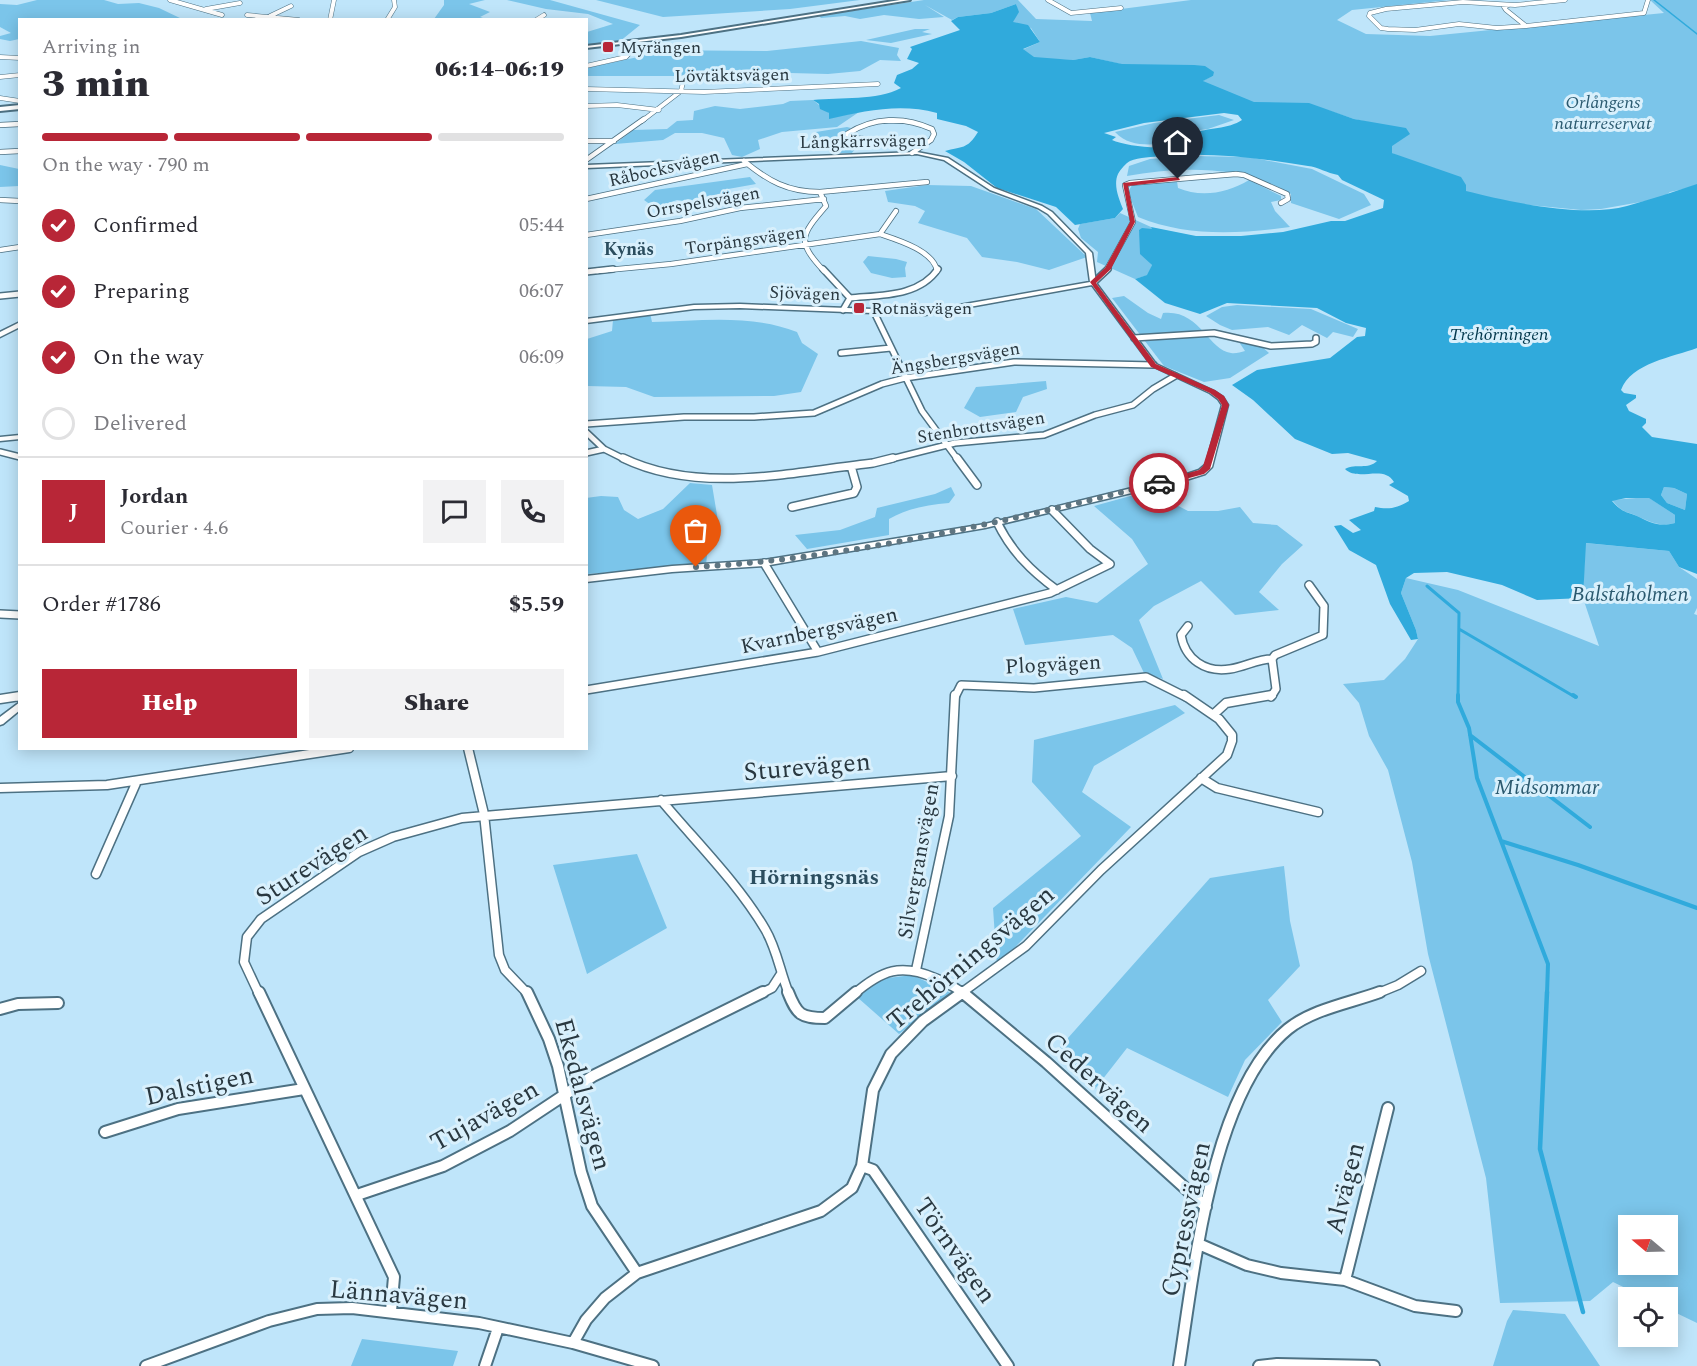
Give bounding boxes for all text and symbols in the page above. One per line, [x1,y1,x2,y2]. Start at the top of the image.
text: Arriving in [42,32,140,62]
place label: Myrängen [620,34,701,61]
marker: Myrängen [601,40,615,54]
text: 06:14–06:19 [435,53,564,86]
text: 3 min [42,55,150,114]
street label: Lövtäktsvägen [674,61,790,90]
park label: Orlångens naturreservat [1555,89,1652,137]
pin [1152,117,1203,179]
icon: home [1161,126,1194,159]
street label: Långkärrsvägen [799,127,927,156]
street label: Råbocksvägen [606,143,722,194]
text: On the way · 790 m [42,150,210,180]
street label: Orrspelsvägen [644,179,762,226]
icon: check [42,209,75,242]
text: Confirmed [93,209,199,242]
text: 05:44 [519,210,564,240]
street label: Torpängsvägen [683,219,807,262]
district label: Kynäs [604,236,654,263]
icon: check [42,275,75,308]
text: Preparing [93,275,190,308]
text: 06:07 [519,276,564,306]
street label: Sjövägen [769,279,841,308]
place label: Rotnäsvägen [871,295,972,322]
marker: Rotnäsvägen [852,301,866,315]
water label: Trehörningen [1449,321,1549,348]
street label: Ängsbergsvägen [888,335,1022,382]
icon: check [42,341,75,374]
text: On the way [93,341,204,374]
text: 06:09 [519,342,564,372]
street label: Stenbrottsvägen [915,404,1047,451]
text: Delivered [93,407,187,440]
courier [1129,453,1189,513]
icon: car [1143,467,1176,500]
text: Jordan [120,480,188,513]
button: chat [423,480,486,543]
button: phone [501,480,564,543]
text: J [69,495,78,528]
pin [670,505,721,567]
text: Courier · 4.6 [120,513,228,543]
icon: bag [679,514,712,547]
park label: Balstaholmen [1571,579,1689,611]
text: Order #1786 [42,588,161,621]
text: $5.59 [509,588,564,621]
street label: Kvarnbergsvägen [738,599,901,663]
street label: Plogvägen [1004,647,1102,683]
button: Help [42,669,297,738]
button: Share [309,669,564,738]
street label: Sturevägen [742,742,872,792]
park label: Midsommar [1495,772,1600,804]
street label: Silvergransvägen [890,781,948,942]
street label: Sturevägen [247,813,376,916]
district label: Hörningsnäs [749,861,879,894]
street label: Trehörningsvägen [878,875,1064,1040]
street label: Ekedalsvägen [543,1014,623,1175]
street label: Cedervägen [1036,1023,1163,1143]
street label: Dalstigen [141,1055,257,1117]
street label: Tujavägen [423,1069,546,1162]
street label: Cypressvägen [1150,1138,1222,1301]
street label: Alvägen [1314,1138,1376,1238]
street label: Törnvägen [904,1189,1007,1312]
north arrow [1618,1215,1678,1275]
map controls [1618,1215,1678,1347]
street label: Lännavägen [328,1269,470,1321]
button: locate [1618,1287,1678,1347]

